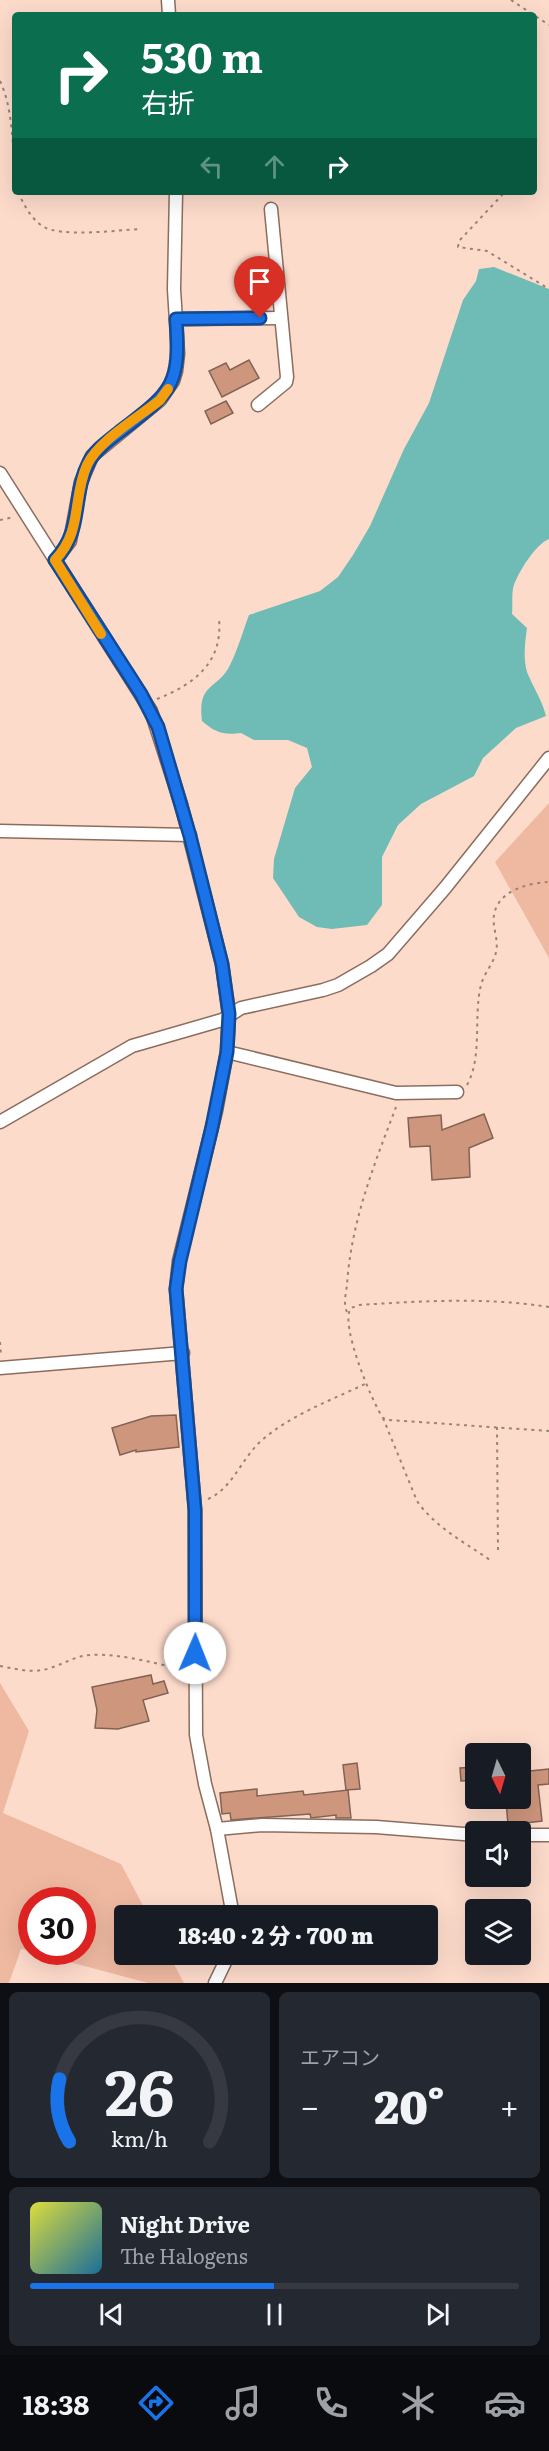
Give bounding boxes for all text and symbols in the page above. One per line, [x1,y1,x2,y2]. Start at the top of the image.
text: 530 m [141,24,263,86]
icon: right [42,36,120,114]
text: 右折 [141,81,195,121]
icon: left [195,150,228,183]
icon: ahead [258,150,291,183]
icon: right [321,150,354,183]
pin [234,256,285,318]
icon: arrive [243,265,276,298]
position arrow [163,1621,227,1685]
north arrow [465,1743,531,1809]
map controls [465,1743,531,1965]
button: sound [465,1821,531,1887]
speed limit sign: 30 [18,1887,96,1965]
button: layers [465,1899,531,1965]
text: 18:40 · 2 分 · 700 m [178,1918,374,1951]
text: エアコン [300,2041,380,2071]
text: 26 [105,2043,174,2135]
text: 20° [374,2071,445,2138]
text: − [300,2080,319,2129]
text: + [500,2080,519,2129]
text: km/h [111,2122,168,2154]
text: Night Drive [120,2207,250,2240]
text: The Halogens [120,2240,248,2270]
icon: previous [95,2298,128,2331]
icon: pause [258,2298,291,2331]
icon: next [421,2298,454,2331]
icon: directions [135,2382,177,2424]
icon: music [222,2382,264,2424]
icon: phone [310,2382,352,2424]
icon: climate [397,2382,439,2424]
icon: car [484,2382,526,2424]
text: 18:38 [23,2383,89,2423]

